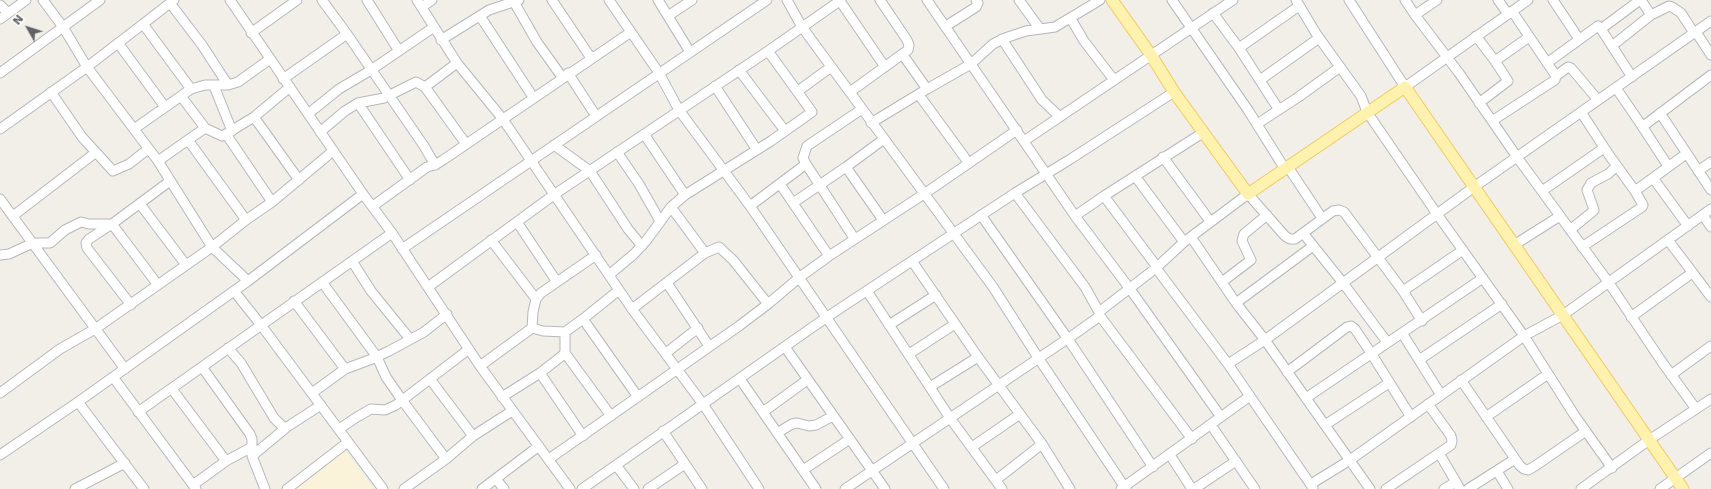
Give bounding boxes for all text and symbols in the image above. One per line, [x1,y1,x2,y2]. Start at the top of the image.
north arrow [8,8,48,48]
text: N [10,12,26,28]

